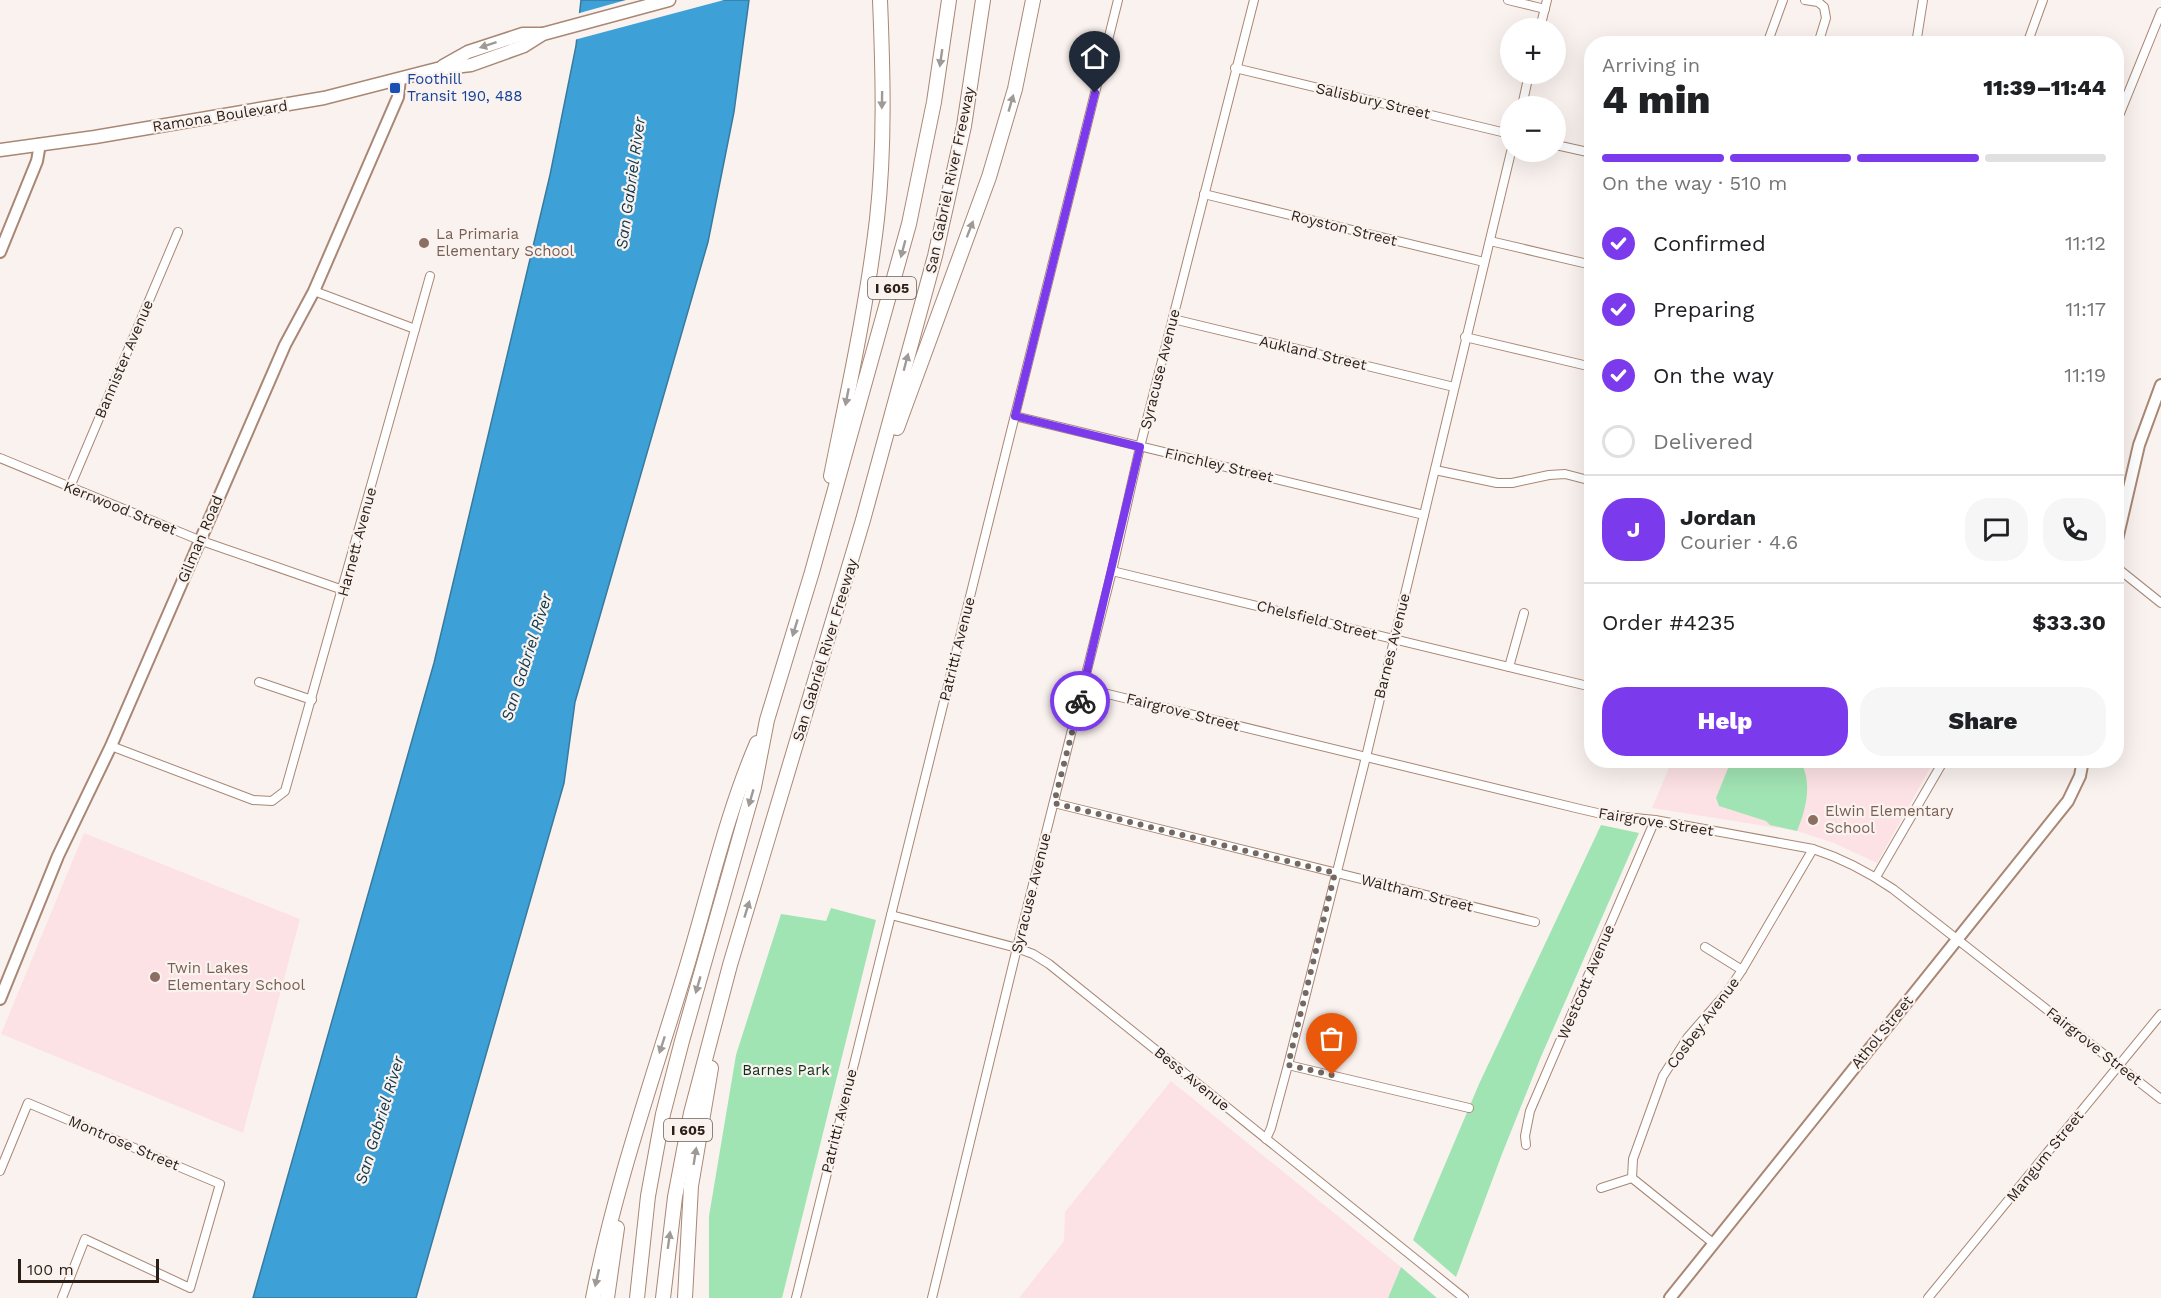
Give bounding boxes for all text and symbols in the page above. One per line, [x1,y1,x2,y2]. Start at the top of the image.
map controls [1500,18,1566,162]
button: + [1500,18,1566,84]
pin [1069,31,1120,93]
icon: home [1078,40,1111,73]
one-way arrow [479,41,497,51]
one-way arrow [936,48,945,67]
text: Arriving in [1602,53,1700,77]
place label: Foothill Transit 190, 488 [407,70,523,105]
text: 11:39–11:44 [1983,75,2106,100]
text: 4 min [1602,77,1711,122]
street label: Salisbury Street [1314,79,1433,123]
marker: Foothill Transit 190, 488 [388,81,402,95]
street label: San Gabriel River Freeway [921,85,979,275]
one-way arrow [877,91,887,110]
one-way arrow [1007,94,1016,112]
street label: Ramona Boulevard [151,96,289,136]
button: − [1500,96,1566,162]
water label: San Gabriel River [612,115,649,250]
text: On the way · 510 m [1602,171,1787,195]
street label: Royston Street [1289,206,1400,250]
one-way arrow [966,219,976,237]
place label: La Primaria Elementary School [436,225,575,260]
icon: check [1602,227,1635,260]
text: Confirmed [1653,231,1766,256]
text: 11:12 [2065,231,2106,255]
marker: La Primaria Elementary School [417,236,431,250]
one-way arrow [897,240,907,258]
road number: I 605 [868,277,916,299]
icon: check [1602,293,1635,326]
street label: Bannister Avenue [91,297,157,421]
text: Preparing [1653,297,1754,322]
text: 11:17 [2065,297,2106,321]
street label: Syracuse Avenue [1136,307,1184,431]
street label: Aukland Street [1258,332,1369,374]
one-way arrow [902,353,912,372]
icon: check [1602,359,1635,392]
text: On the way [1653,363,1774,388]
text: 11:19 [2064,363,2106,387]
one-way arrow [841,387,851,406]
text: Delivered [1653,429,1753,454]
street label: Finchley Street [1163,444,1276,486]
street label: Kerrwood Street [61,477,180,539]
street label: Harnett Avenue [334,485,380,599]
street label: Gilman Road [173,493,227,585]
button: chat [1965,498,2028,561]
button: phone [2043,498,2106,561]
text: Jordan [1680,505,1756,530]
text: J [1627,517,1640,542]
text: Courier · 4.6 [1680,530,1798,554]
street label: San Gabriel River Freeway [789,556,861,743]
water label: San Gabriel River [497,590,556,723]
street label: Barnes Avenue [1370,592,1414,700]
street label: Patritti Avenue [935,595,979,703]
street label: Chelsfield Street [1255,596,1380,644]
text: Order #4235 [1602,610,1735,635]
text: $33.30 [2032,610,2106,635]
one-way arrow [790,619,799,637]
courier [1050,671,1110,731]
icon: bike [1064,685,1097,718]
button: Help [1602,687,1848,756]
button: Share [1860,687,2106,756]
street label: Fairgrove Street [1124,689,1242,735]
one-way arrow [746,789,755,807]
place label: Elwin Elementary School [1825,802,1954,837]
street label: Fairgrove Street [1597,804,1715,840]
marker: Elwin Elementary School [1806,813,1820,827]
street label: Syracuse Avenue [1007,831,1055,955]
street label: Waltham Street [1359,870,1476,916]
one-way arrow [743,900,752,918]
street label: Westcott Avenue [1554,922,1618,1042]
place label: Twin Lakes Elementary School [167,959,306,994]
marker: Twin Lakes Elementary School [148,970,162,984]
street label: Cosbey Avenue [1663,974,1743,1072]
one-way arrow [693,976,702,994]
street label: Athol Street [1847,991,1917,1072]
street label: Fairgrove Street [2043,1003,2146,1089]
pin [1306,1013,1357,1075]
icon: bag [1315,1022,1348,1055]
one-way arrow [657,1036,666,1054]
street label: Bess Avenue [1151,1043,1233,1115]
water label: San Gabriel River [351,1053,408,1187]
park label: Barnes Park [742,1061,830,1079]
street label: Patritti Avenue [817,1067,861,1175]
street label: Mangum Street [2003,1106,2088,1205]
street label: Montrose Street [66,1111,183,1175]
road number: I 605 [664,1119,712,1141]
one-way arrow [691,1146,700,1165]
one-way arrow [664,1230,673,1249]
scale bar [18,1256,159,1284]
text: 100 m [27,1260,74,1279]
one-way arrow [592,1268,601,1287]

